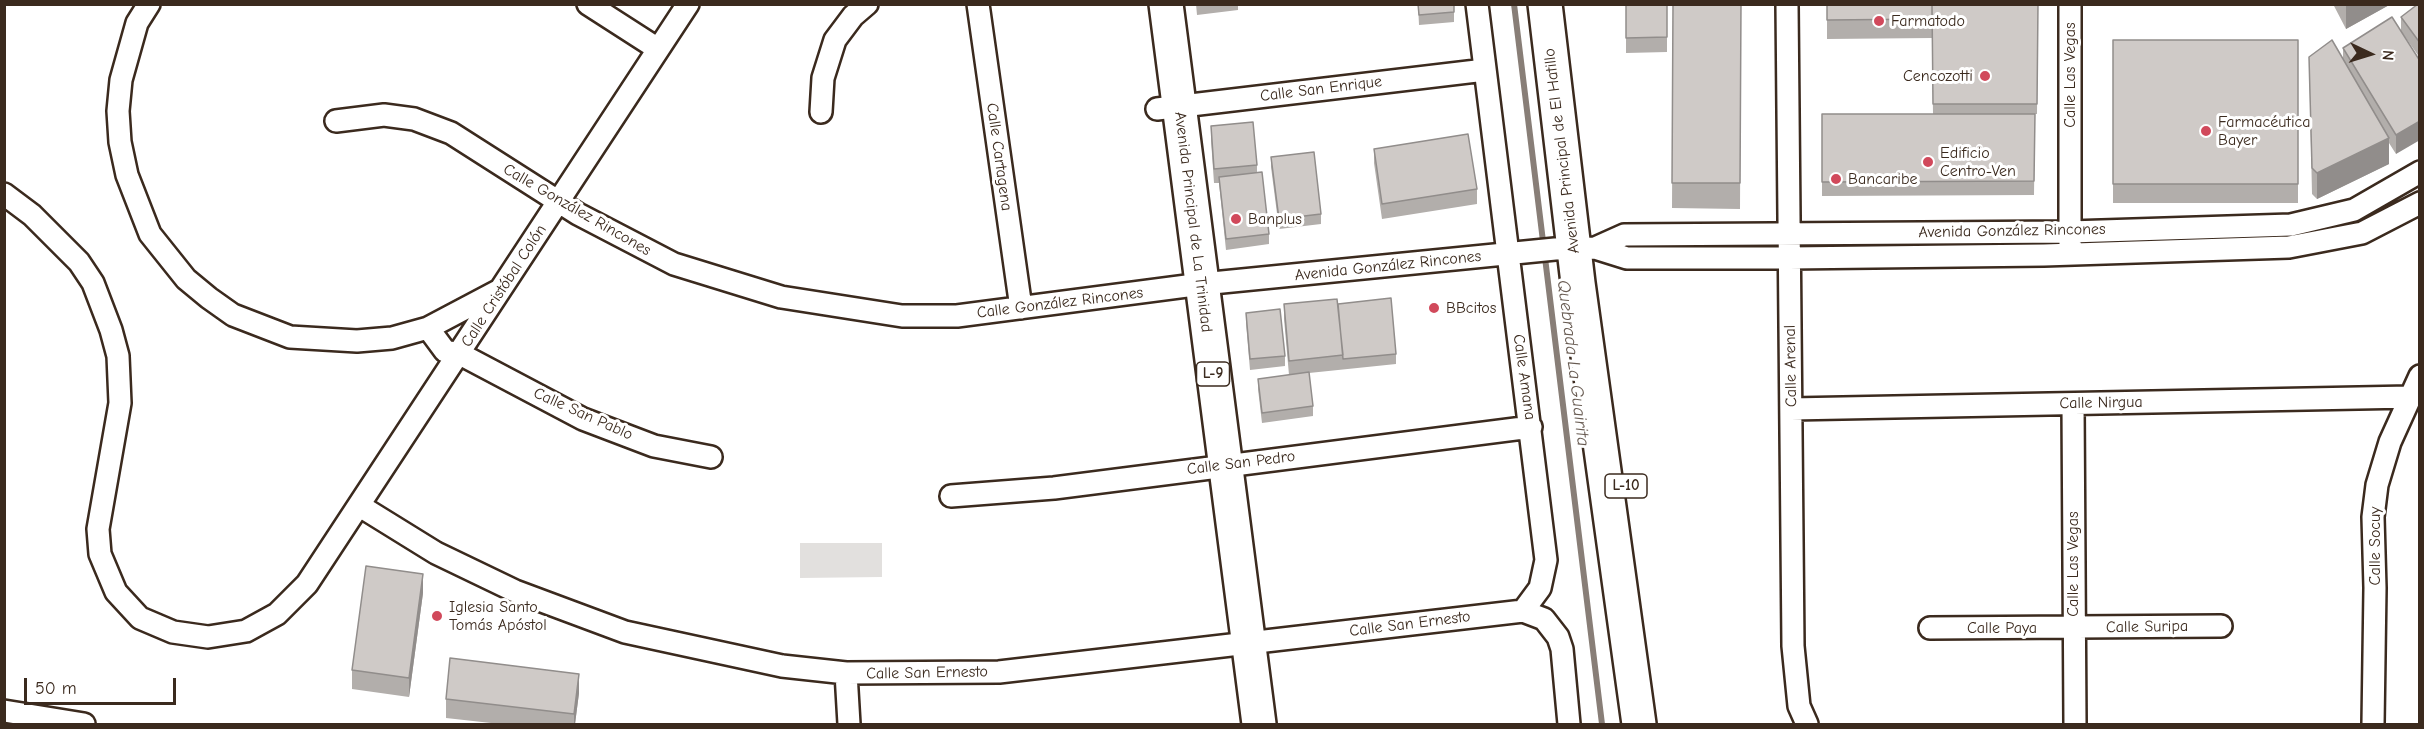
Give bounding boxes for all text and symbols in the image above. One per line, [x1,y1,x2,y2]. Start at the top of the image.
place label: Farmatodo [1891,11,1965,31]
marker: Farmatodo [1872,14,1886,28]
street label: Calle Las Vegas [2060,22,2080,128]
north arrow [2340,24,2400,84]
street label: Avenida Principal de El Hatillo [1540,47,1584,255]
text: N [2379,49,2397,61]
place label: Cencozotti [1903,66,1973,86]
marker: Cencozotti [1978,69,1992,83]
street label: Calle San Enrique [1259,72,1383,106]
street label: Calle Cartagena [982,102,1016,212]
street label: Avenida Principal de La Trinidad [1170,111,1216,333]
place label: Farmacéutica Bayer [2218,112,2310,150]
marker: Farmacéutica Bayer [2199,124,2213,138]
place label: Edificio Centro-Ven [1940,143,2016,181]
marker: Edificio Centro-Ven [1921,155,1935,169]
street label: Calle González Rincones [500,160,654,260]
place label: Bancaribe [1848,169,1918,189]
marker: Bancaribe [1829,172,1843,186]
place label: Banplus [1248,209,1302,229]
marker: Banplus [1229,212,1243,226]
street label: Avenida González Rincones [1918,220,2106,242]
street label: Calle Cristóbal Colón [457,221,551,351]
street label: Avenida González Rincones [1294,247,1482,285]
water label: Quebrada La Guairita [1552,279,1594,447]
street label: Calle González Rincones [976,283,1144,323]
place label: BBcitos [1446,298,1496,318]
marker: BBcitos [1427,301,1441,315]
street label: Calle Arenal [1781,325,1801,407]
street label: Calle Amana [1508,333,1540,421]
road number: L-9 [1196,362,1230,386]
street label: Calle San Pablo [530,384,636,444]
street label: Calle Nirgua [2059,393,2143,413]
street label: Calle San Pedro [1186,447,1296,479]
road number: L-10 [1605,474,1647,498]
street label: Calle Socuy [2365,507,2385,585]
street label: Calle Las Vegas [2063,511,2083,617]
place label: Iglesia Santo Tomás Apóstol [449,597,547,635]
street label: Calle San Ernesto [1348,607,1472,641]
marker: Iglesia Santo Tomás Apóstol [430,609,444,623]
street label: Calle Suripa [2106,617,2188,637]
street label: Calle Paya [1967,618,2037,638]
street label: Calle San Ernesto [866,662,988,684]
scale bar [27,666,178,704]
text: 50 m [35,678,77,699]

